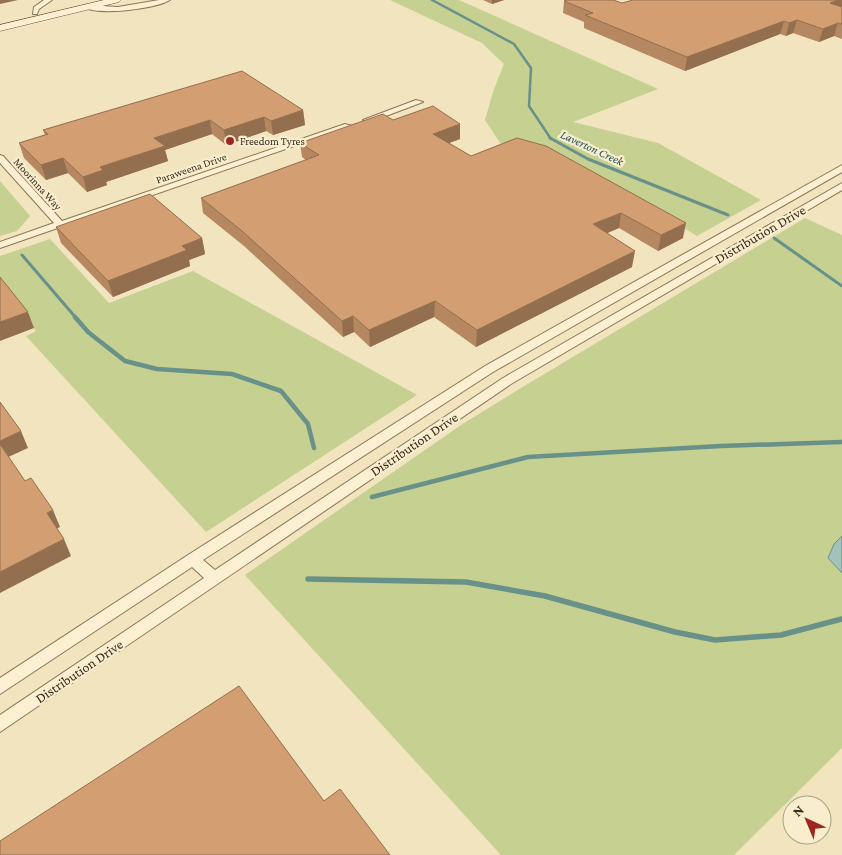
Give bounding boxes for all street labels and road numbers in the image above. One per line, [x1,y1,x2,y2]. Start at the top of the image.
street label: Paraweena Drive [154,150,228,186]
street label: Moorinna Way [11,156,65,214]
street label: Distribution Drive [712,202,808,266]
street label: Distribution Drive [367,409,461,479]
street label: Distribution Drive [32,636,126,706]

